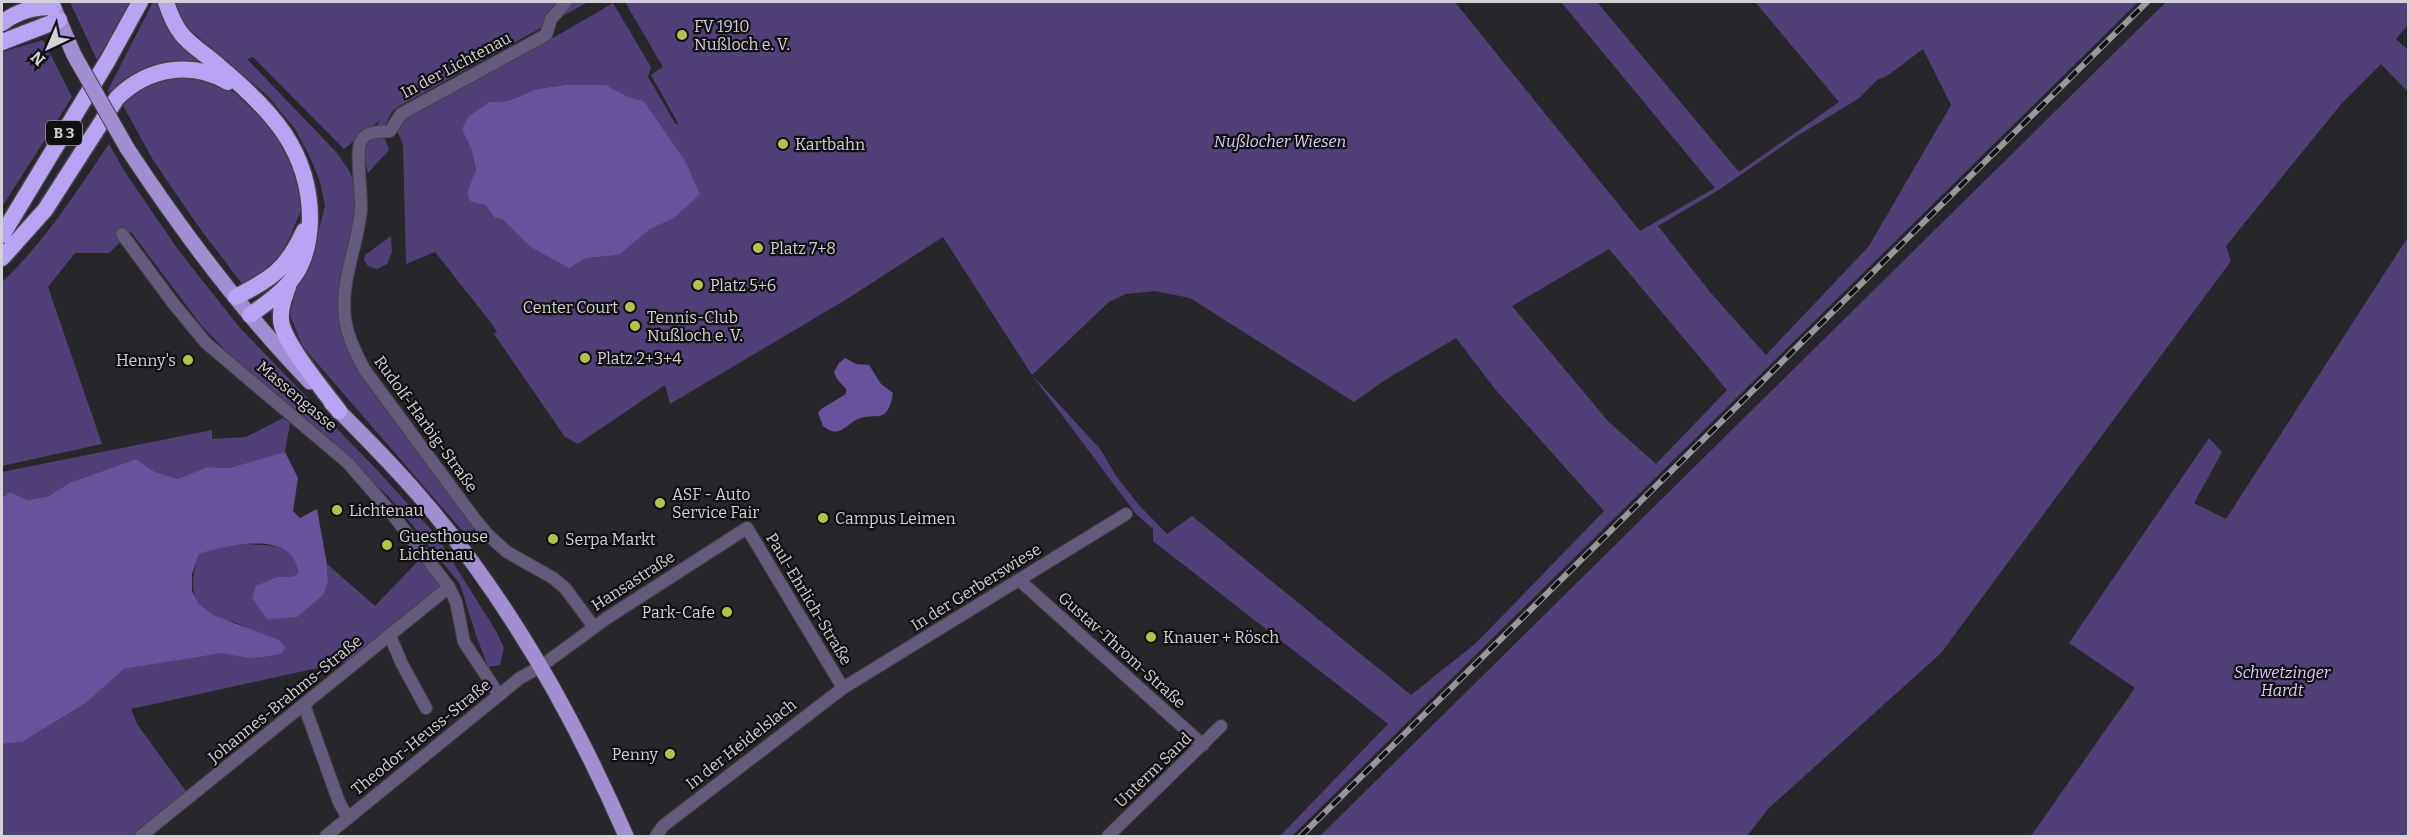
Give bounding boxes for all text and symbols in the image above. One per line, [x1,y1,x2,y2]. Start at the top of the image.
place label: FV 1910 Nußloch e. V. [694,17,790,54]
north arrow [18,18,78,78]
street label: In der Lichtenau [398,28,514,102]
marker: FV 1910 Nußloch e. V. [675,28,689,42]
text: N [27,47,49,70]
road number: B 3 [46,121,82,145]
park label: Nußlocher Wiesen [1214,132,1346,151]
place label: Kartbahn [795,135,865,154]
marker: Kartbahn [776,137,790,151]
place label: Platz 7+8 [770,239,836,258]
marker: Platz 7+8 [751,241,765,255]
place label: Platz 5+6 [710,276,776,295]
marker: Platz 5+6 [691,278,705,292]
place label: Center Court [523,298,618,317]
marker: Center Court [623,300,637,314]
place label: Tennis-Club Nußloch e. V. [647,308,743,345]
marker: Tennis-Club Nußloch e. V. [628,319,642,333]
place label: Platz 2+3+4 [597,349,682,368]
place label: Henny's [116,351,176,370]
marker: Platz 2+3+4 [578,351,592,365]
street label: Rudolf-Harbig-Straße [370,352,482,496]
marker: Henny's [181,353,195,367]
street label: Massengasse [253,357,341,435]
place label: ASF - Auto Service Fair [672,485,759,522]
marker: ASF - Auto Service Fair [653,496,667,510]
place label: Lichtenau [349,501,423,520]
marker: Lichtenau [330,503,344,517]
place label: Campus Leimen [835,509,956,528]
marker: Campus Leimen [816,511,830,525]
place label: Guesthouse Lichtenau [399,527,488,564]
place label: Serpa Markt [565,530,656,549]
street label: Paul-Ehrlich-Straße [762,530,856,668]
marker: Serpa Markt [546,532,560,546]
marker: Guesthouse Lichtenau [380,538,394,552]
street label: In der Gerberswiese [908,539,1044,635]
street label: Hansastraße [588,547,678,615]
street label: Gustav-Throm-Straße [1054,588,1190,712]
place label: Park-Cafe [642,603,715,622]
marker: Park-Cafe [720,605,734,619]
place label: Knauer + Rösch [1163,628,1279,647]
marker: Knauer + Rösch [1144,630,1158,644]
street label: Johannes-Brahms-Straße [204,631,366,767]
park label: Schwetzinger Hardt [2234,663,2332,700]
street label: Theodor-Heuss-Straße [348,675,494,799]
street label: In der Heidelslach [682,695,800,793]
street label: Unterm Sand [1111,728,1196,811]
place label: Penny [612,745,659,764]
marker: Penny [663,747,677,761]

